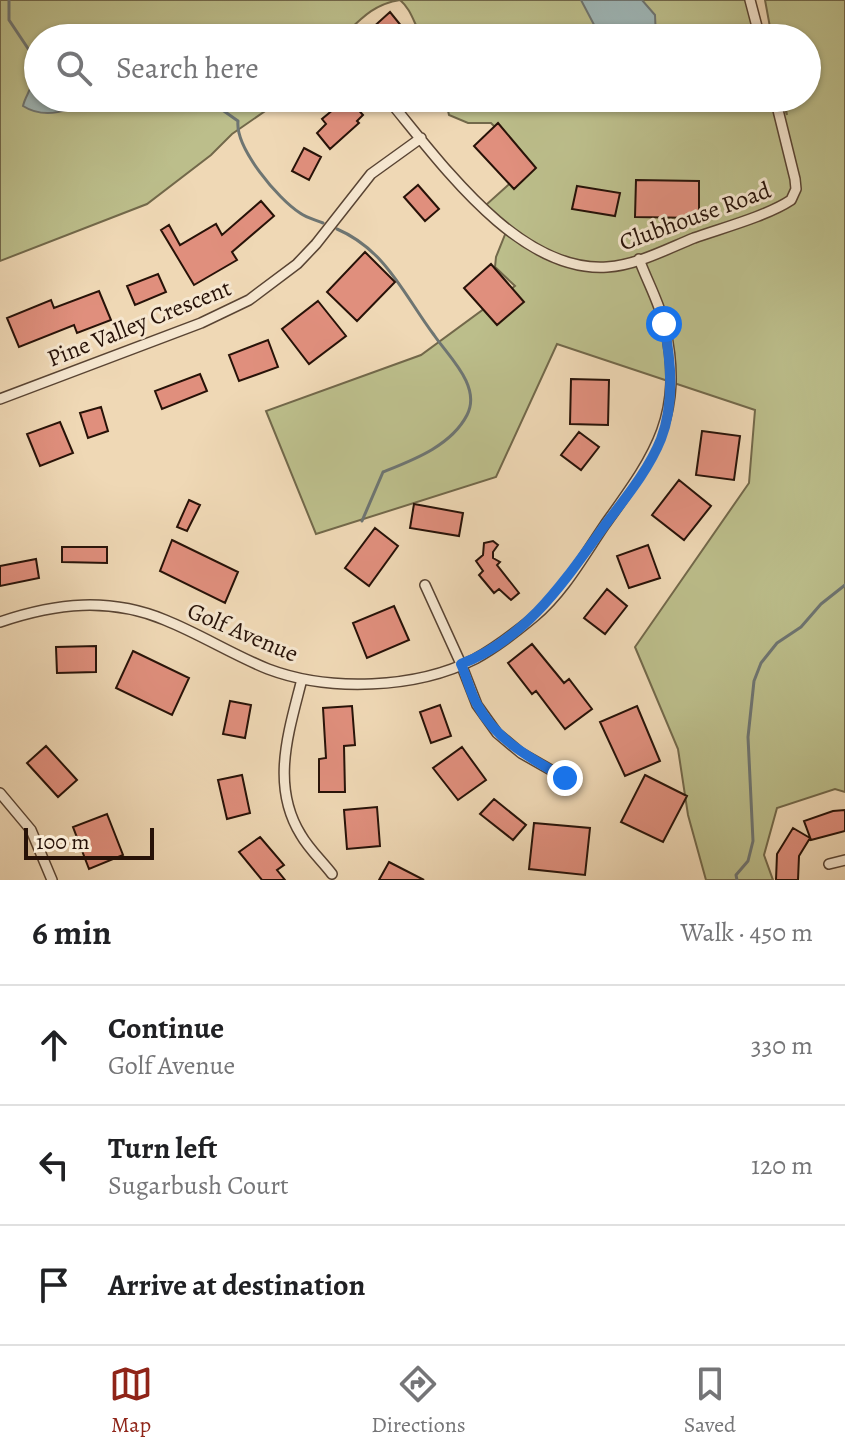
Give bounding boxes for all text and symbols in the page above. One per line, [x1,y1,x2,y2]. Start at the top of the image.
search box [24,24,821,112]
icon: search [52,46,96,90]
text: Search here [116,48,259,88]
street label: Clubhouse Road [615,174,775,258]
street label: Pine Valley Crescent [42,271,236,375]
route start [646,306,682,342]
street label: Golf Avenue [183,594,303,670]
route end [547,760,583,796]
scale bar [24,824,154,860]
text: 100 m [36,827,90,857]
text: 6 min [32,909,111,956]
text: Walk · 450 m [680,915,813,950]
text: Continue [108,1008,224,1048]
icon: ahead [32,1023,76,1067]
text: 330 m [751,1028,813,1063]
text: Golf Avenue [108,1048,235,1083]
text: Turn left [108,1128,217,1168]
icon: left [32,1143,76,1187]
text: 120 m [751,1148,813,1183]
text: Sugarbush Court [108,1168,289,1203]
icon: arrive [32,1263,76,1307]
text: Arrive at destination [108,1265,365,1305]
tab: Map [109,1362,153,1440]
tab: Directions [371,1362,466,1440]
tab: Saved [684,1362,736,1440]

